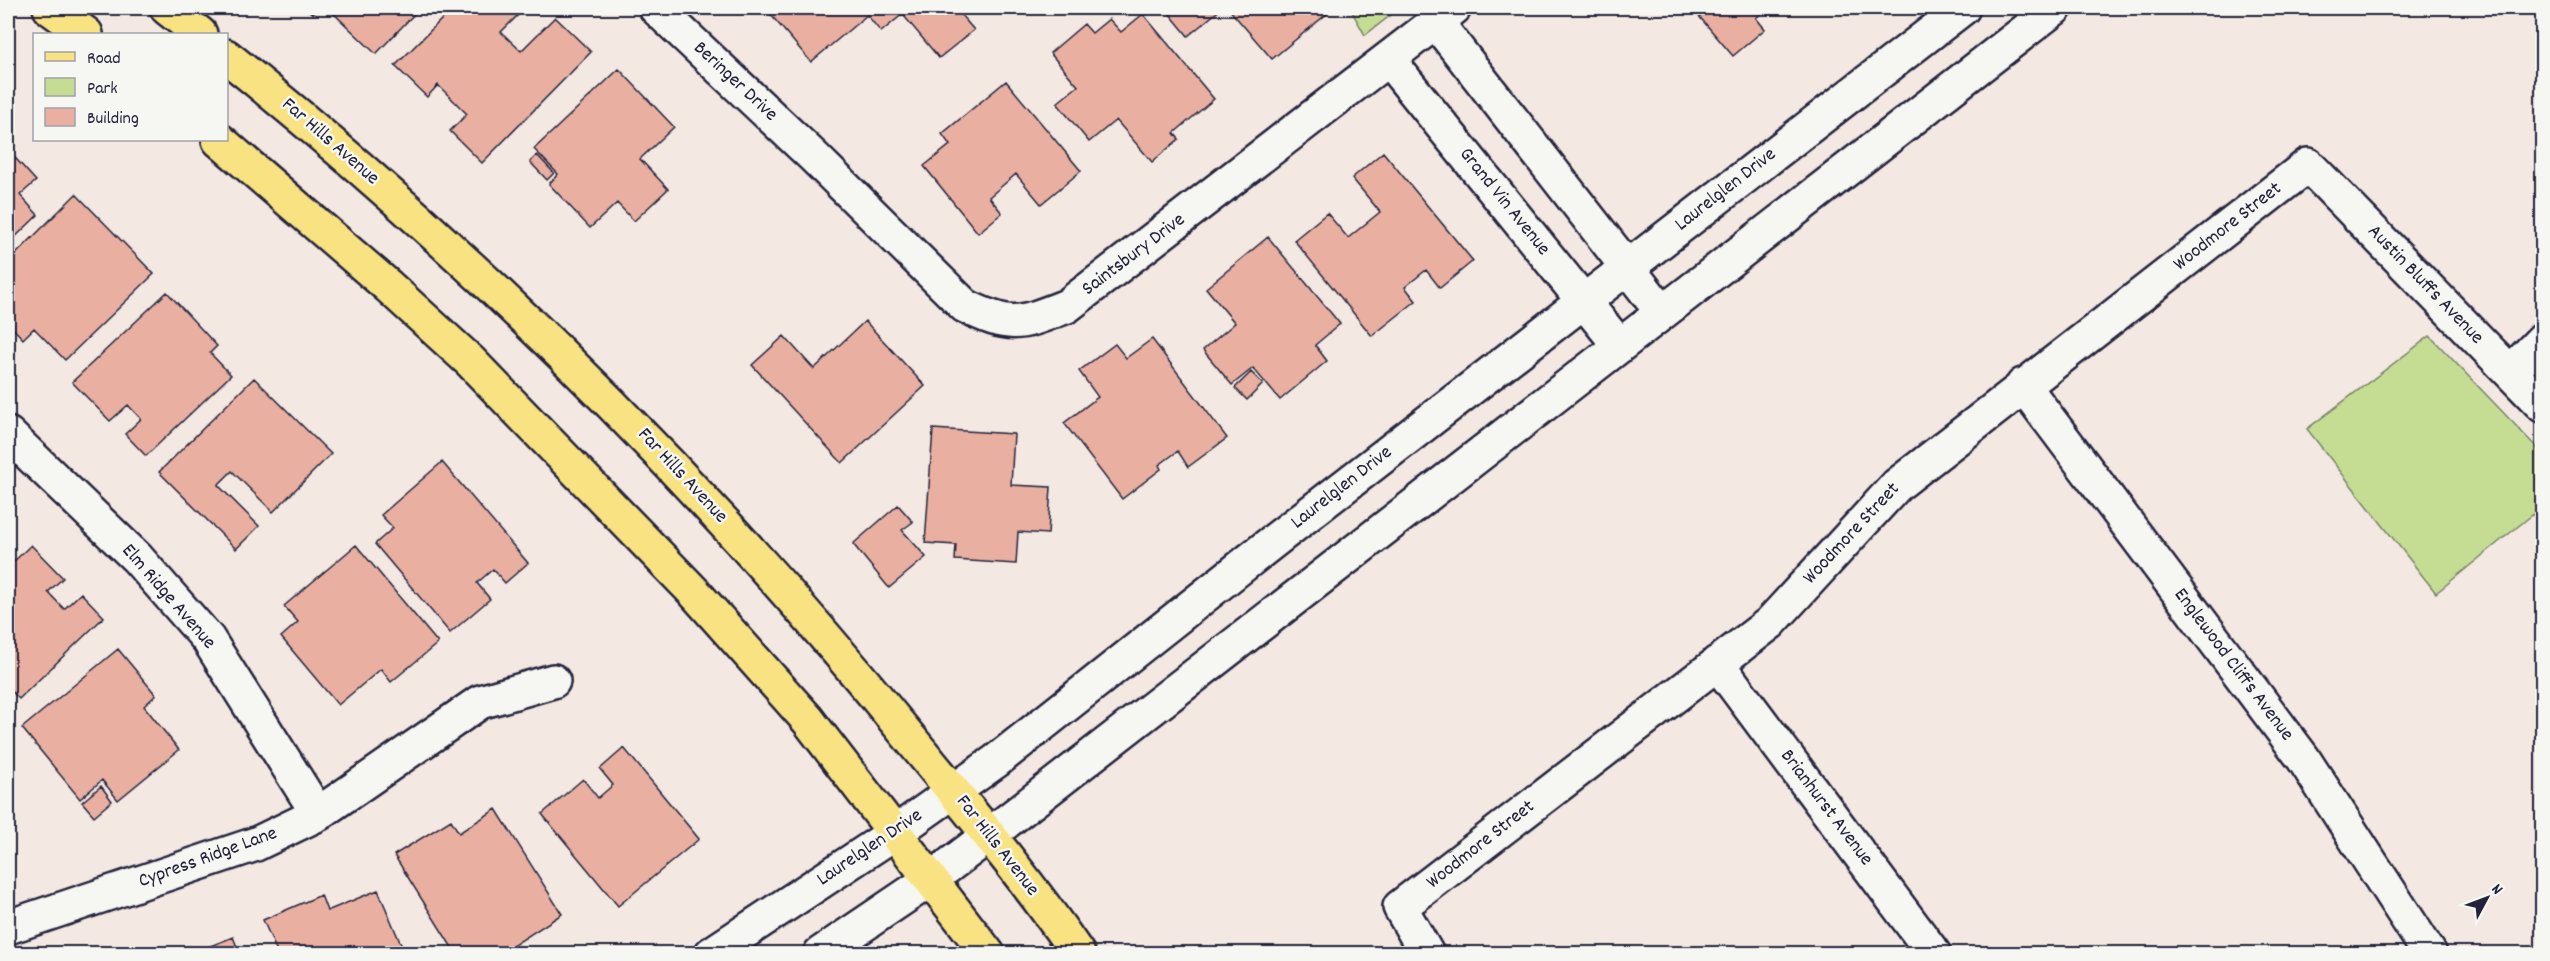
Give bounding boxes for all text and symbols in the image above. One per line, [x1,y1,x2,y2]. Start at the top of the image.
legend [33,33,228,141]
street label: Beringer Drive [686,35,784,129]
text: Road [87,47,121,72]
text: Park [87,77,118,102]
street label: Far Hills Avenue [275,92,385,193]
text: Building [87,107,139,132]
street label: Laurelglen Drive [1669,141,1783,239]
street label: Grand Vin Avenue [1452,142,1557,262]
street label: Woodmore Street [2168,176,2288,278]
street label: Saintsbury Drive [1077,207,1192,303]
street label: Austin Bluffs Avenue [2360,219,2490,351]
street label: Far Hills Avenue [630,422,734,530]
street label: Laurelglen Drive [1285,439,1399,537]
street label: Woodmore Street [1797,477,1907,591]
street label: Elm Ridge Avenue [114,538,222,656]
street label: Englewood Cliffs Avenue [2166,583,2300,747]
street label: Brianhurst Avenue [1773,744,1879,872]
street label: Far Hills Avenue [949,790,1046,903]
street label: Woodmore Street [1421,794,1541,896]
street label: Laurelglen Drive [812,802,928,894]
street label: Cypress Ridge Lane [135,820,281,896]
north arrow [2457,868,2517,928]
text: N [2485,879,2508,900]

